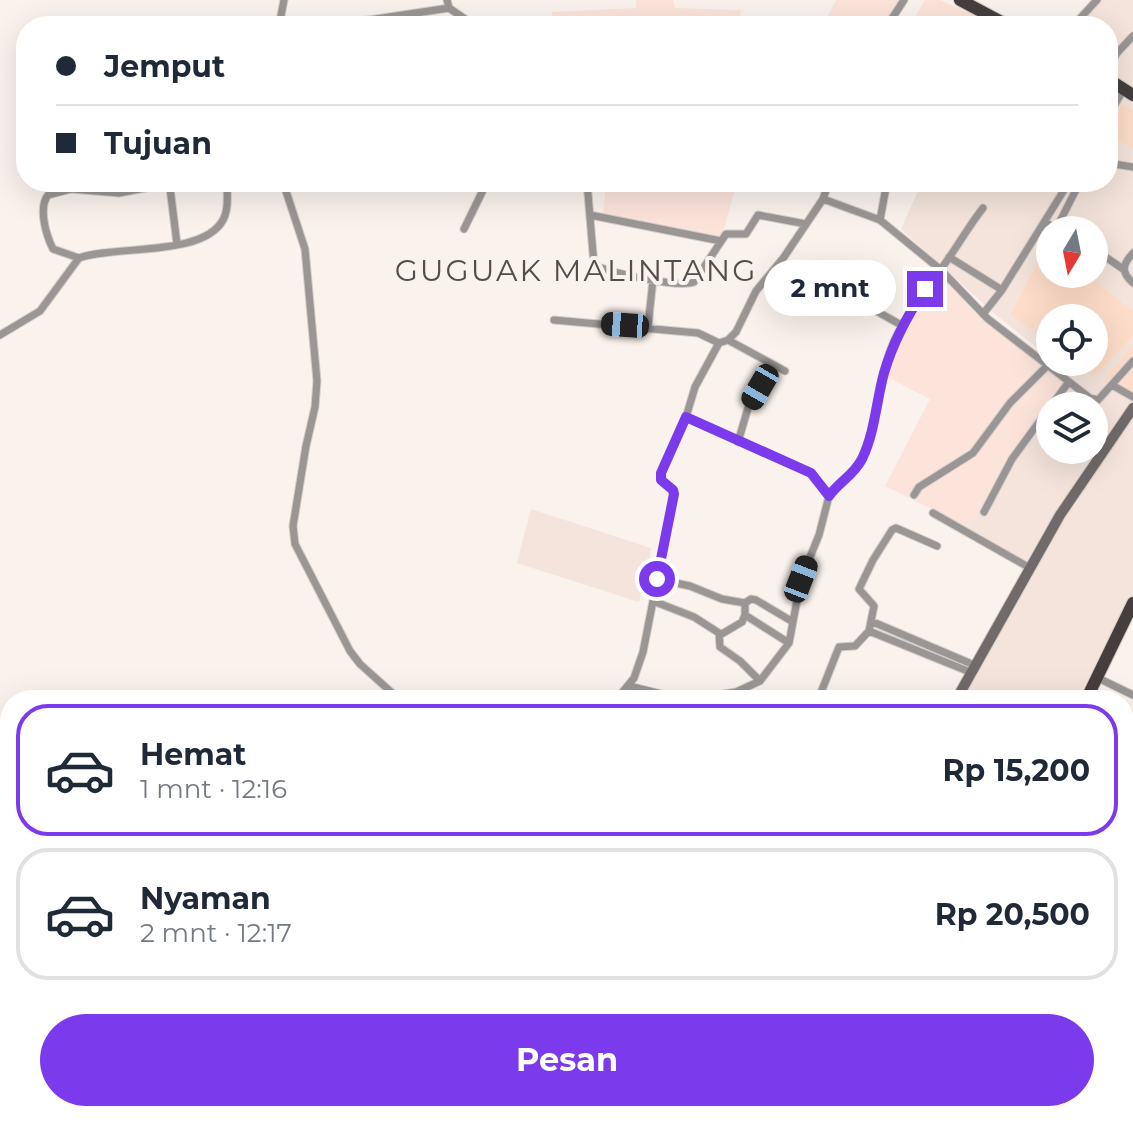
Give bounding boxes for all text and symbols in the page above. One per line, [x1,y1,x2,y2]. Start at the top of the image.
text: Jemput [104,48,225,85]
text: Tujuan [104,125,212,162]
north arrow [1036,216,1108,288]
map controls [1036,216,1108,464]
district label: GUGUAK MALINTANG [395,252,757,289]
callout: 2 mnt [765,261,897,317]
route end [907,271,943,307]
text: 2 mnt [790,272,870,304]
button: locate [1036,304,1108,376]
car [600,311,650,339]
car [738,360,782,414]
button: layers [1036,392,1108,464]
car [781,552,821,606]
route start [639,561,675,597]
icon: car [44,734,116,806]
text: Hemat [140,736,246,773]
text: Rp 15,200 [943,752,1090,789]
text: 1 mnt · 12:16 [140,773,287,805]
icon: car [44,878,116,950]
text: Nyaman [140,880,271,917]
text: Rp 20,500 [935,896,1090,933]
text: 2 mnt · 12:17 [140,917,292,949]
button: Pesan [40,1014,1094,1106]

